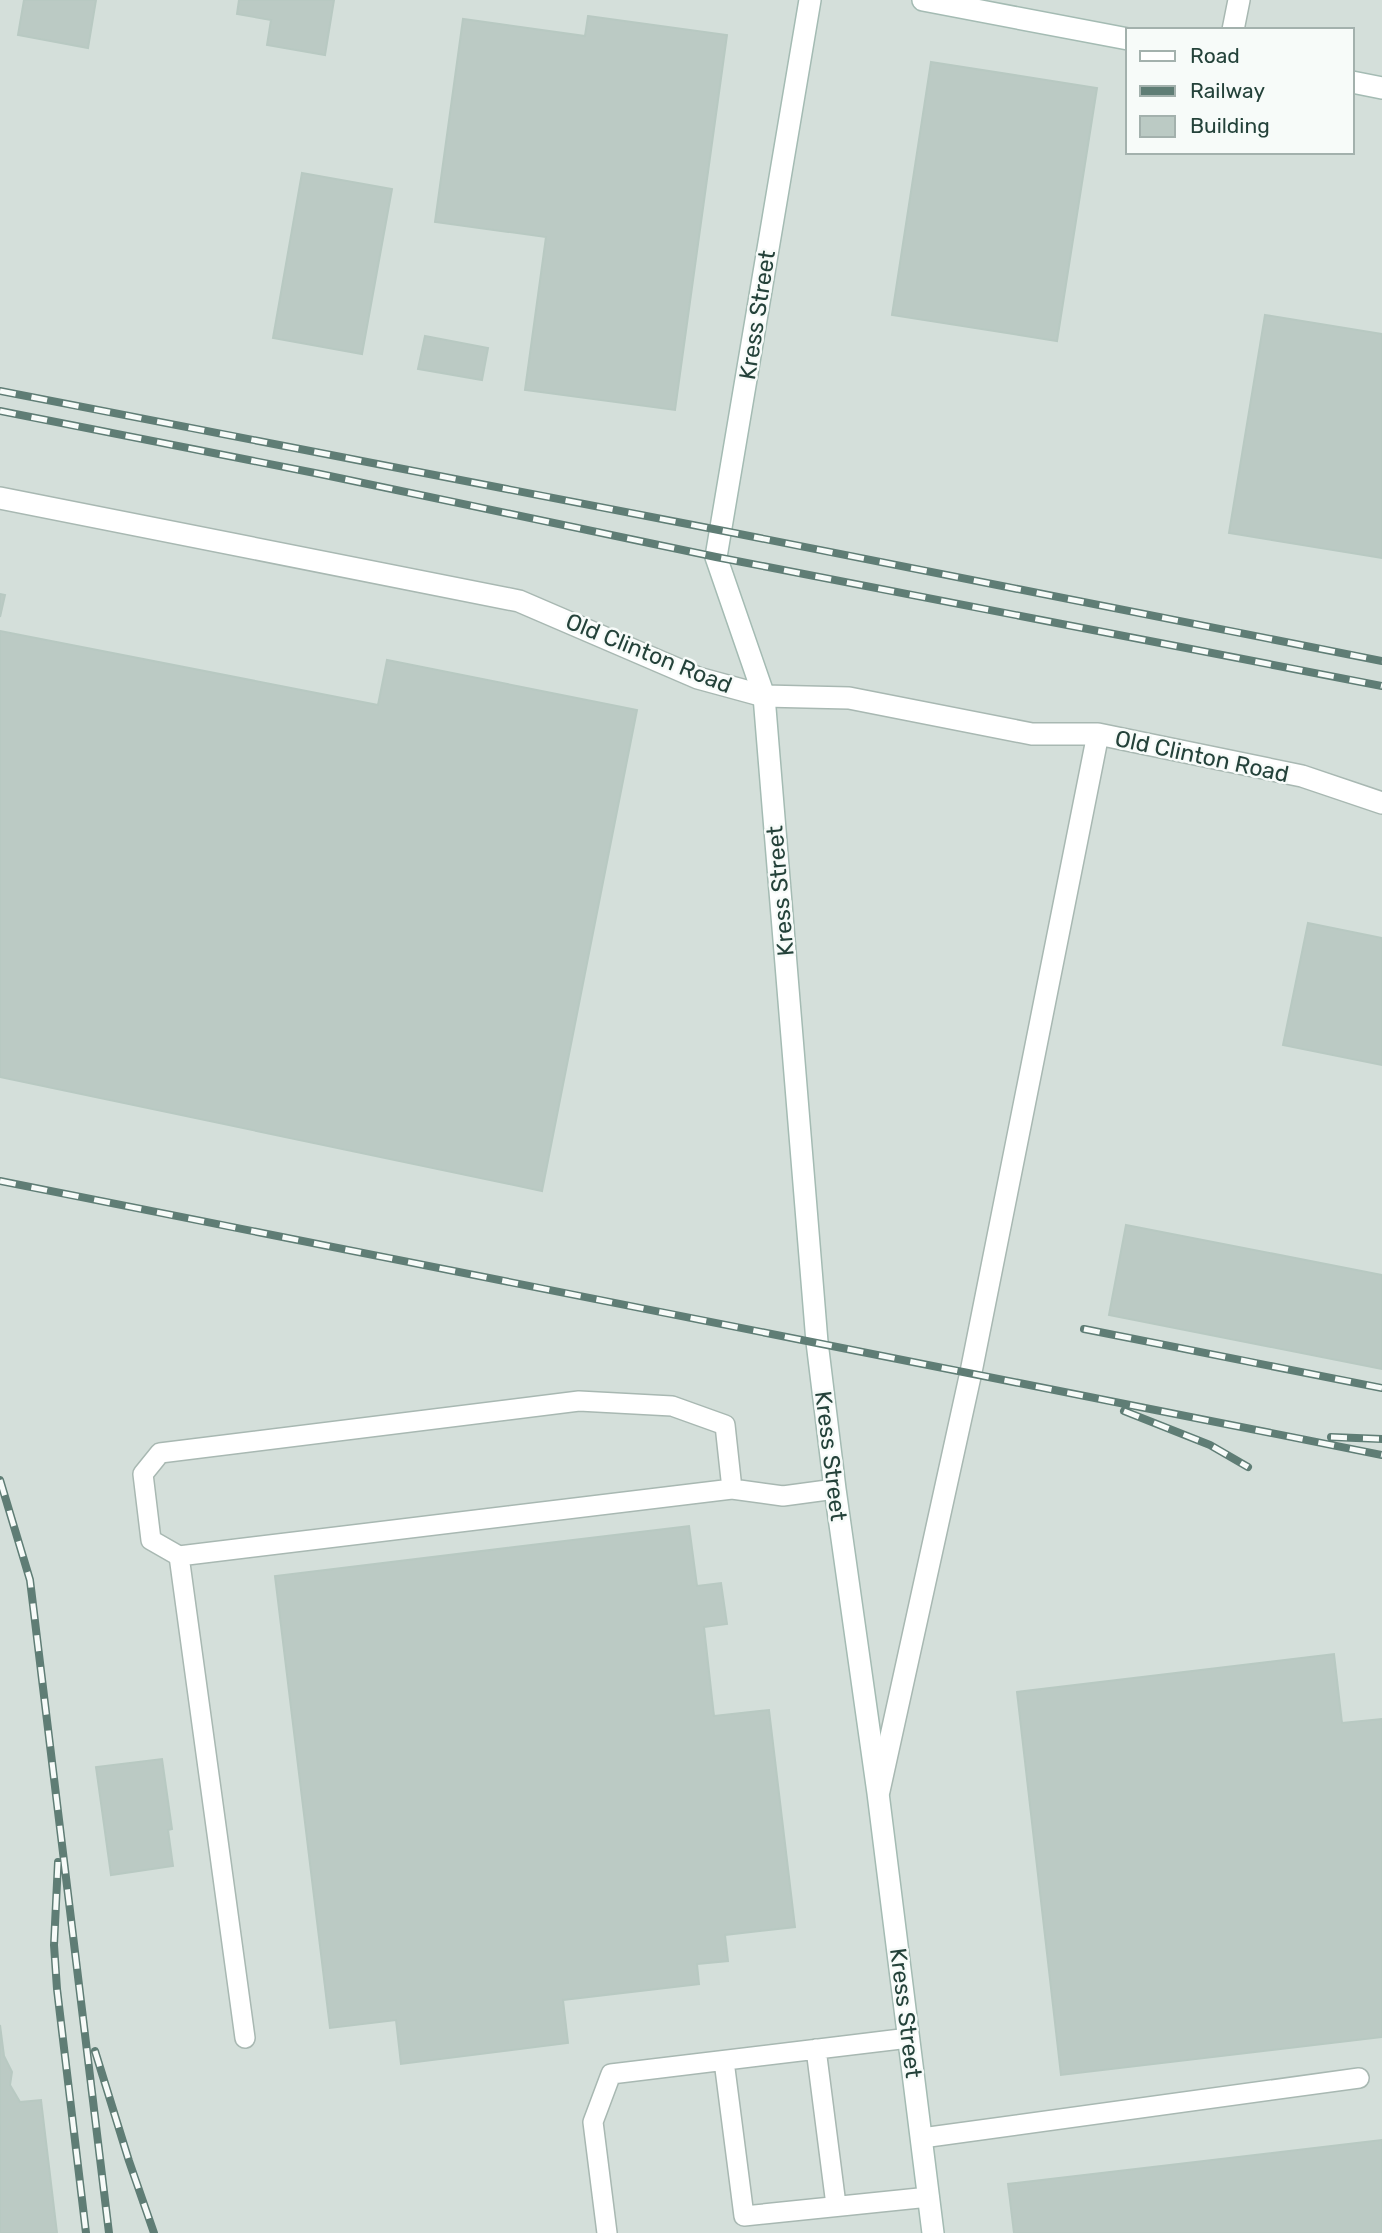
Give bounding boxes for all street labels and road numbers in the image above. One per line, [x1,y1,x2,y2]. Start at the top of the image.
street label: Kress Street [733,248,781,382]
street label: Old Clinton Road [562,607,736,699]
street label: Old Clinton Road [1113,724,1291,788]
street label: Kress Street [760,825,800,957]
street label: Kress Street [809,1389,853,1523]
street label: Kress Street [884,1946,928,2080]

